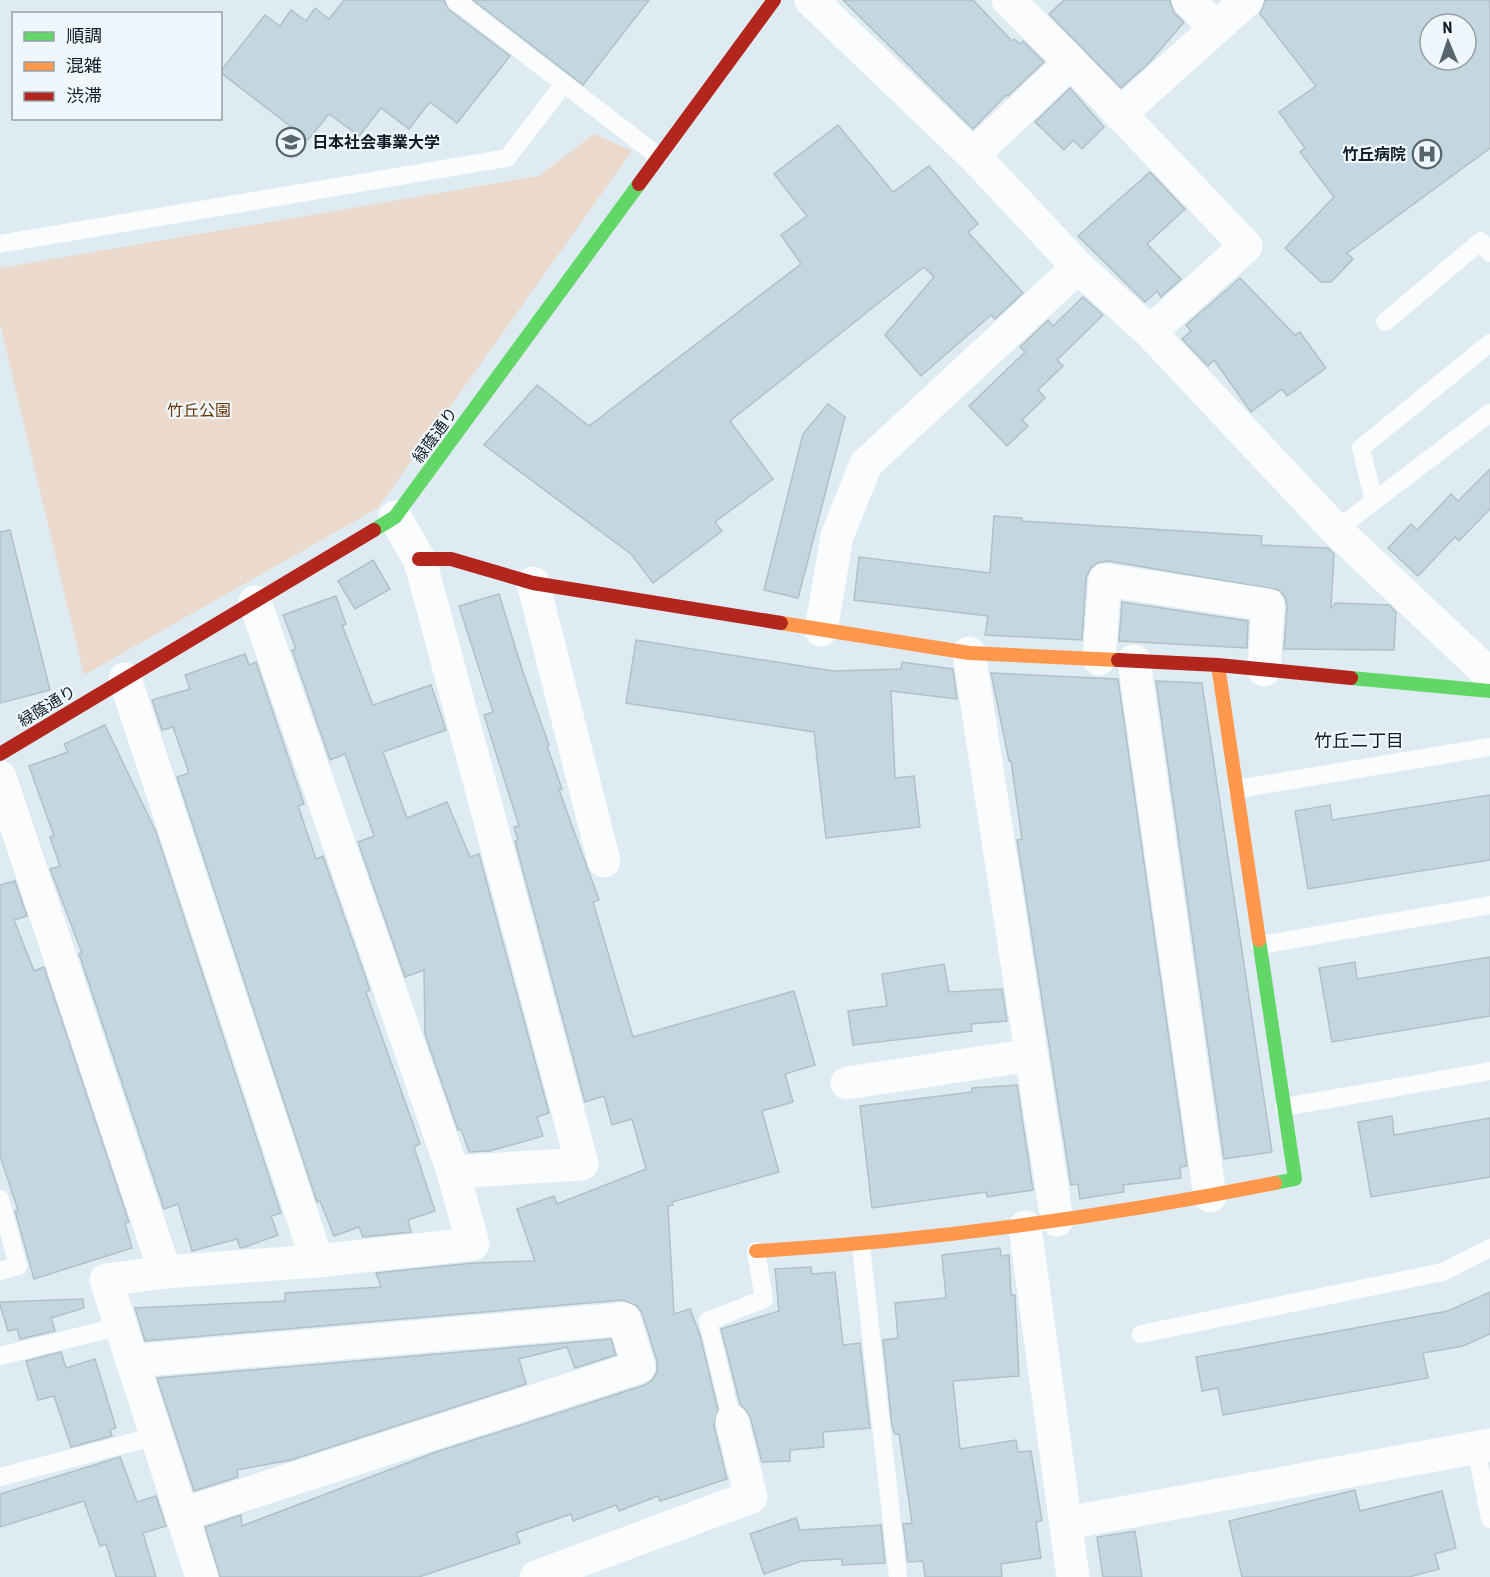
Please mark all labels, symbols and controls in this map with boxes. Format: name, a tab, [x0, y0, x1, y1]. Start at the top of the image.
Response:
legend	[12, 12, 222, 120]
north arrow	[1418, 12, 1478, 72]
text: N	[1442, 18, 1453, 37]
text: 順調	[66, 25, 102, 46]
text: 混雑	[66, 55, 102, 76]
text: 渋滞	[66, 85, 102, 106]
school or university icon: 日本社会事業大学	[275, 126, 307, 158]
place label: 日本社会事業大学	[312, 133, 440, 152]
hospital icon: 竹丘病院	[1411, 138, 1443, 170]
place label: 竹丘病院	[1342, 145, 1406, 164]
park label: 竹丘公園	[167, 401, 231, 420]
street label: 緑蔭通り	[409, 404, 461, 466]
street label: 緑蔭通り	[15, 681, 79, 731]
district label: 竹丘二丁目	[1314, 730, 1404, 751]

